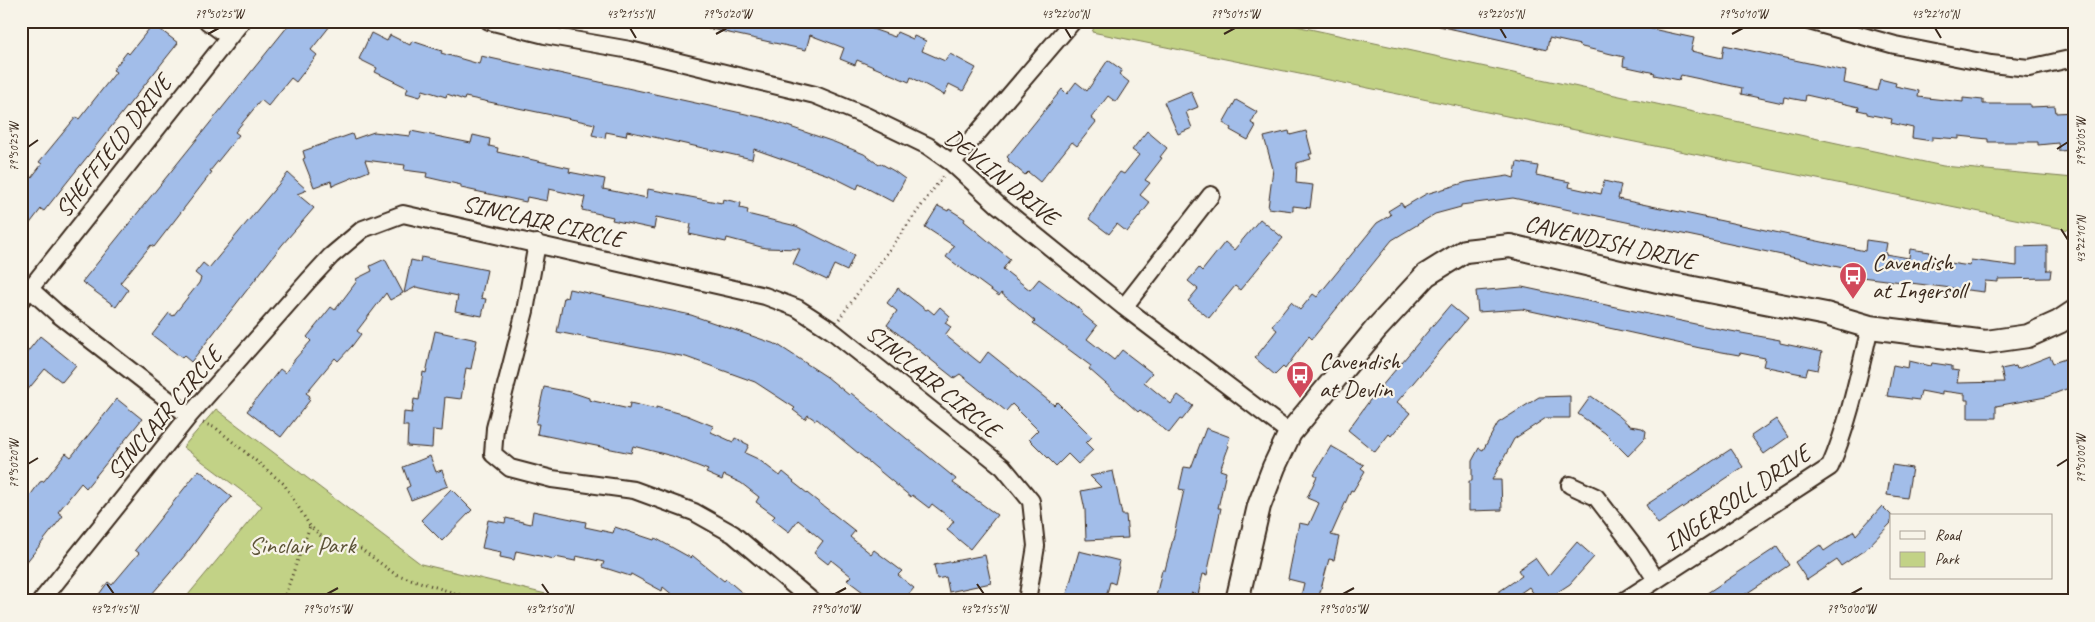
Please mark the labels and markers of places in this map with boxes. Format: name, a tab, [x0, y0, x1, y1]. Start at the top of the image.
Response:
place label: Cavendish at Ingersoll	[1872, 247, 1970, 305]
bus stop icon: Cavendish at Ingersoll	[1838, 261, 1868, 300]
place label: Cavendish at Devlin	[1319, 346, 1401, 404]
bus stop icon: Cavendish at Devlin	[1285, 360, 1315, 399]

